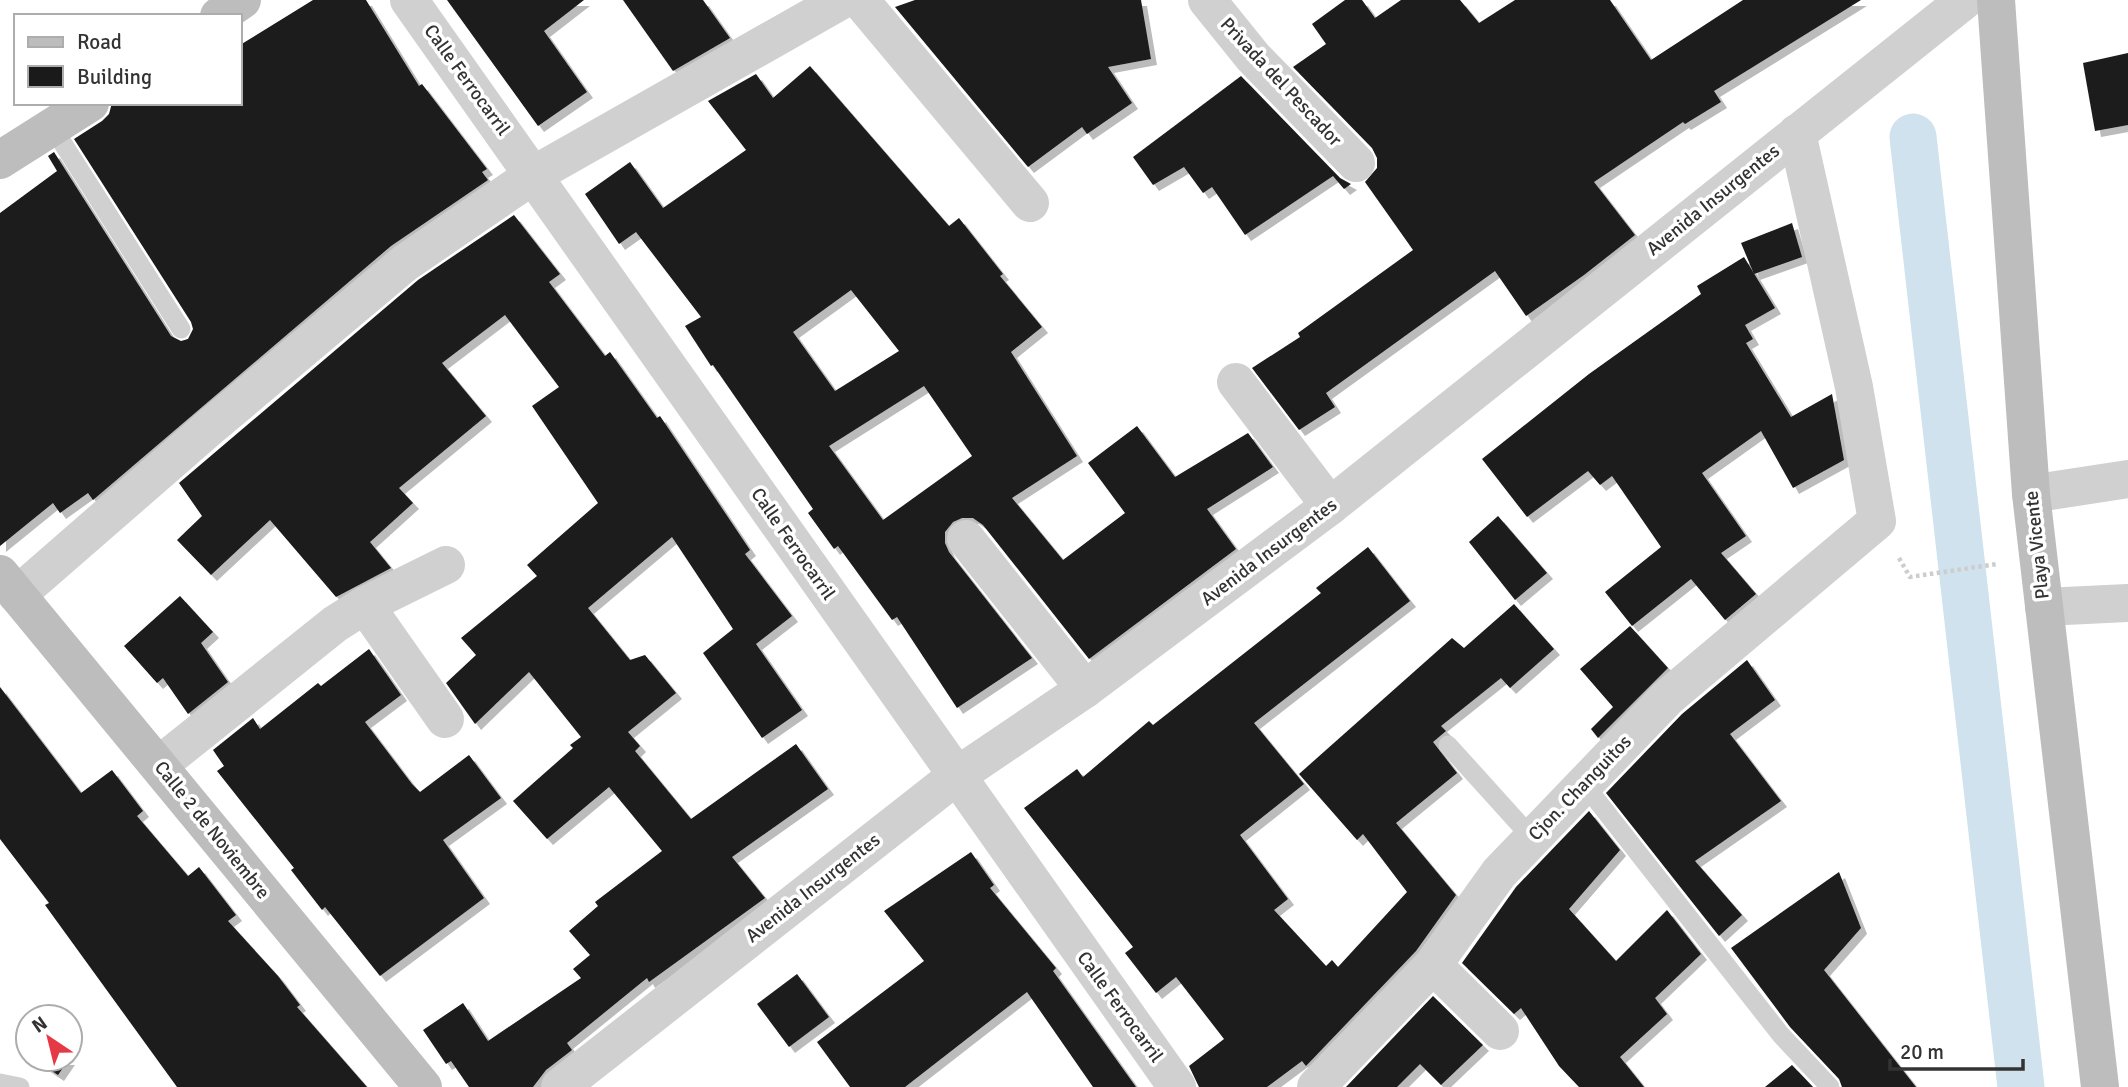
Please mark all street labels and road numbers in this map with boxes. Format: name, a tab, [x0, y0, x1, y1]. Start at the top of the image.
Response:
street label: Privada del Pescador	[1215, 12, 1347, 152]
street label: Calle Ferrocarril	[419, 20, 515, 140]
street label: Avenida Insurgentes	[1642, 139, 1784, 261]
street label: Calle Ferrocarril	[745, 483, 841, 605]
street label: Playa Vicente	[2019, 490, 2055, 600]
street label: Avenida Insurgentes	[1196, 493, 1342, 611]
street label: Cjon. Changuitos	[1523, 730, 1637, 846]
street label: Calle 2 de Noviembre	[149, 756, 275, 904]
street label: Avenida Insurgentes	[741, 828, 885, 948]
street label: Calle Ferrocarril	[1072, 947, 1168, 1067]

